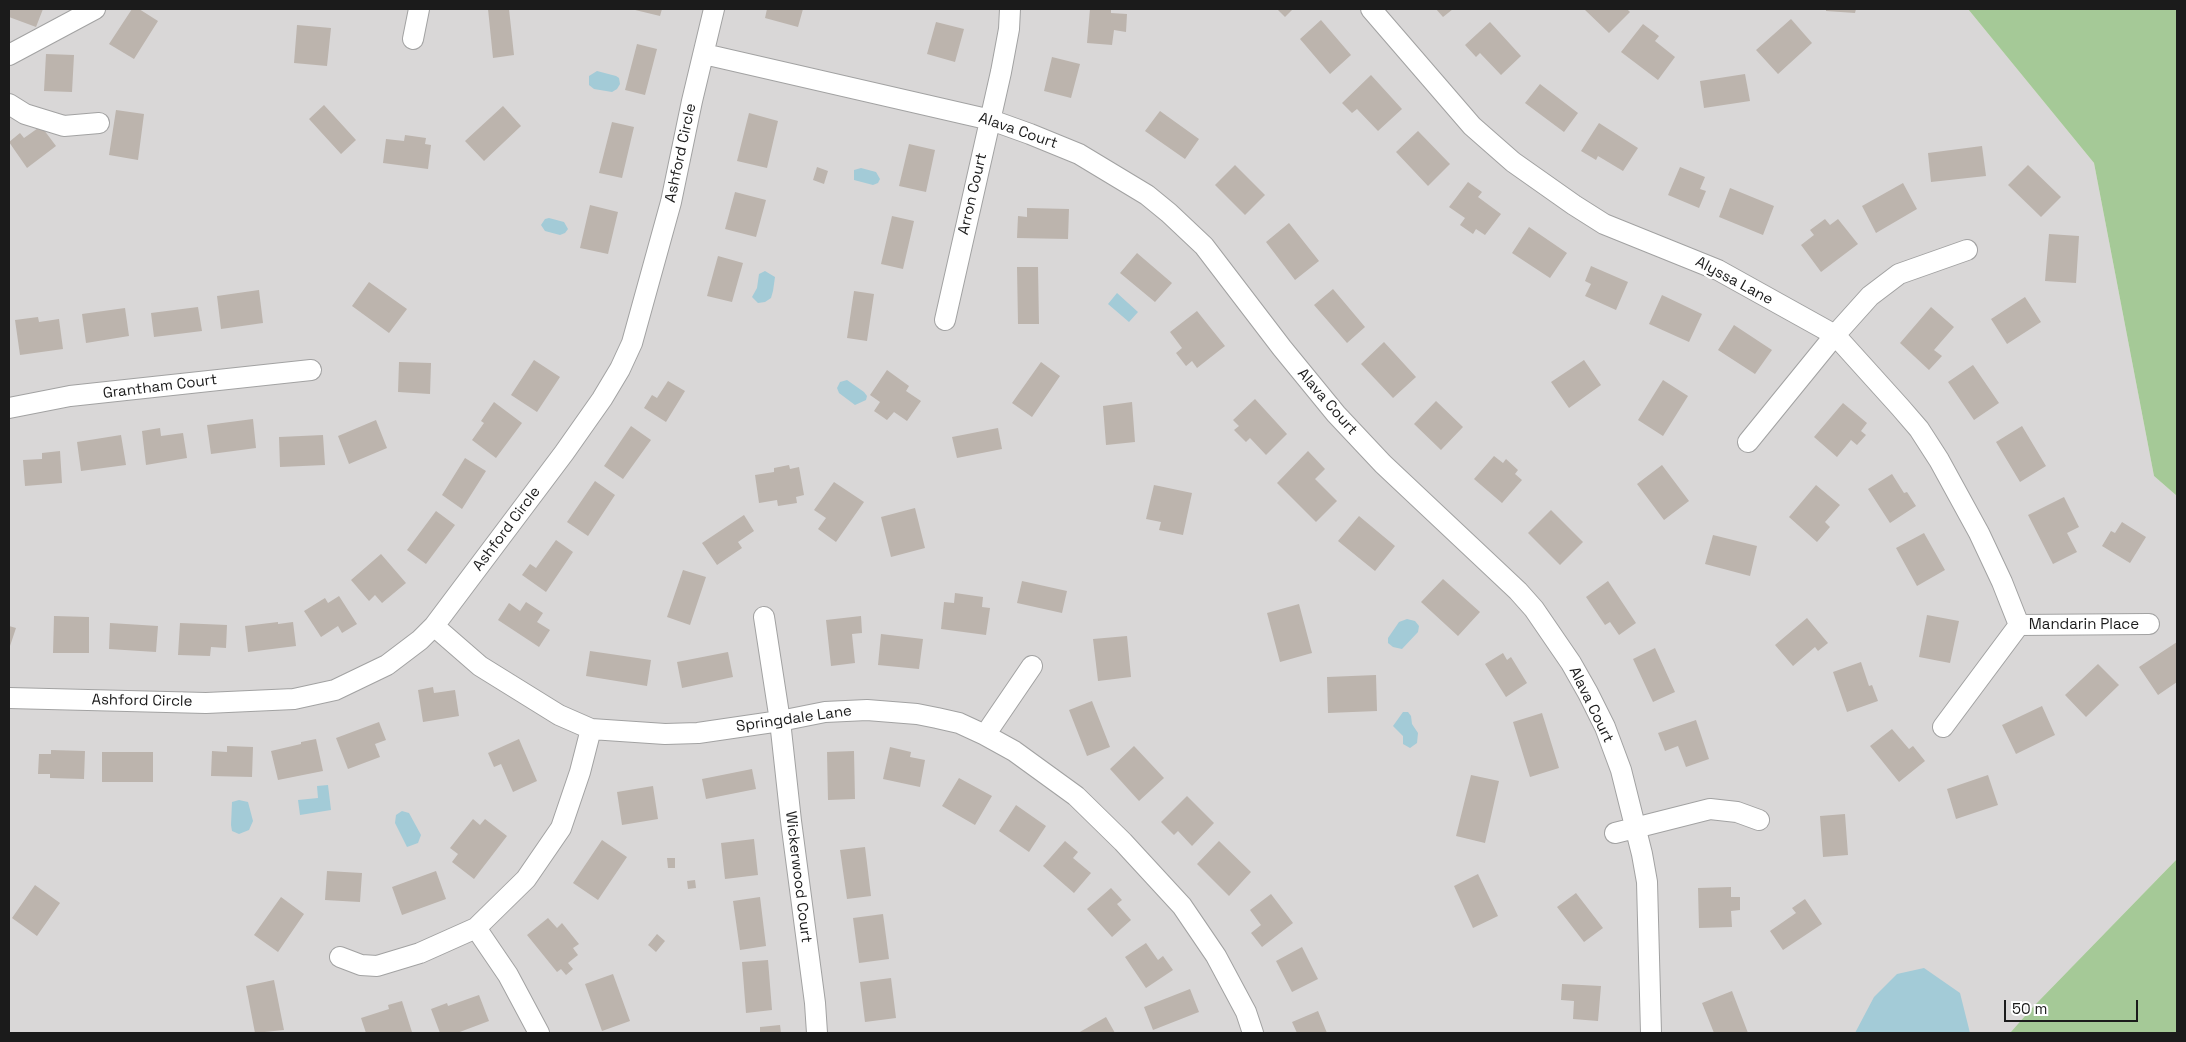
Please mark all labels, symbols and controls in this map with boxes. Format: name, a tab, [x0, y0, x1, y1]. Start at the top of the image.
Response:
street label: Ashford Circle	[662, 102, 700, 204]
street label: Alava Court	[976, 109, 1060, 153]
street label: Arron Court	[955, 151, 991, 237]
street label: Alyssa Lane	[1692, 253, 1776, 309]
street label: Alava Court	[1293, 365, 1361, 439]
street label: Grantham Court	[102, 371, 218, 403]
street label: Ashford Circle	[469, 483, 545, 575]
street label: Mandarin Place	[2029, 616, 2139, 634]
street label: Alava Court	[1565, 664, 1617, 746]
street label: Ashford Circle	[91, 691, 193, 711]
street label: Springdale Lane	[735, 702, 853, 736]
street label: Wickerwood Court	[781, 810, 815, 944]
scale bar	[2006, 990, 2140, 1022]
text: 50 m	[2012, 999, 2047, 1018]

